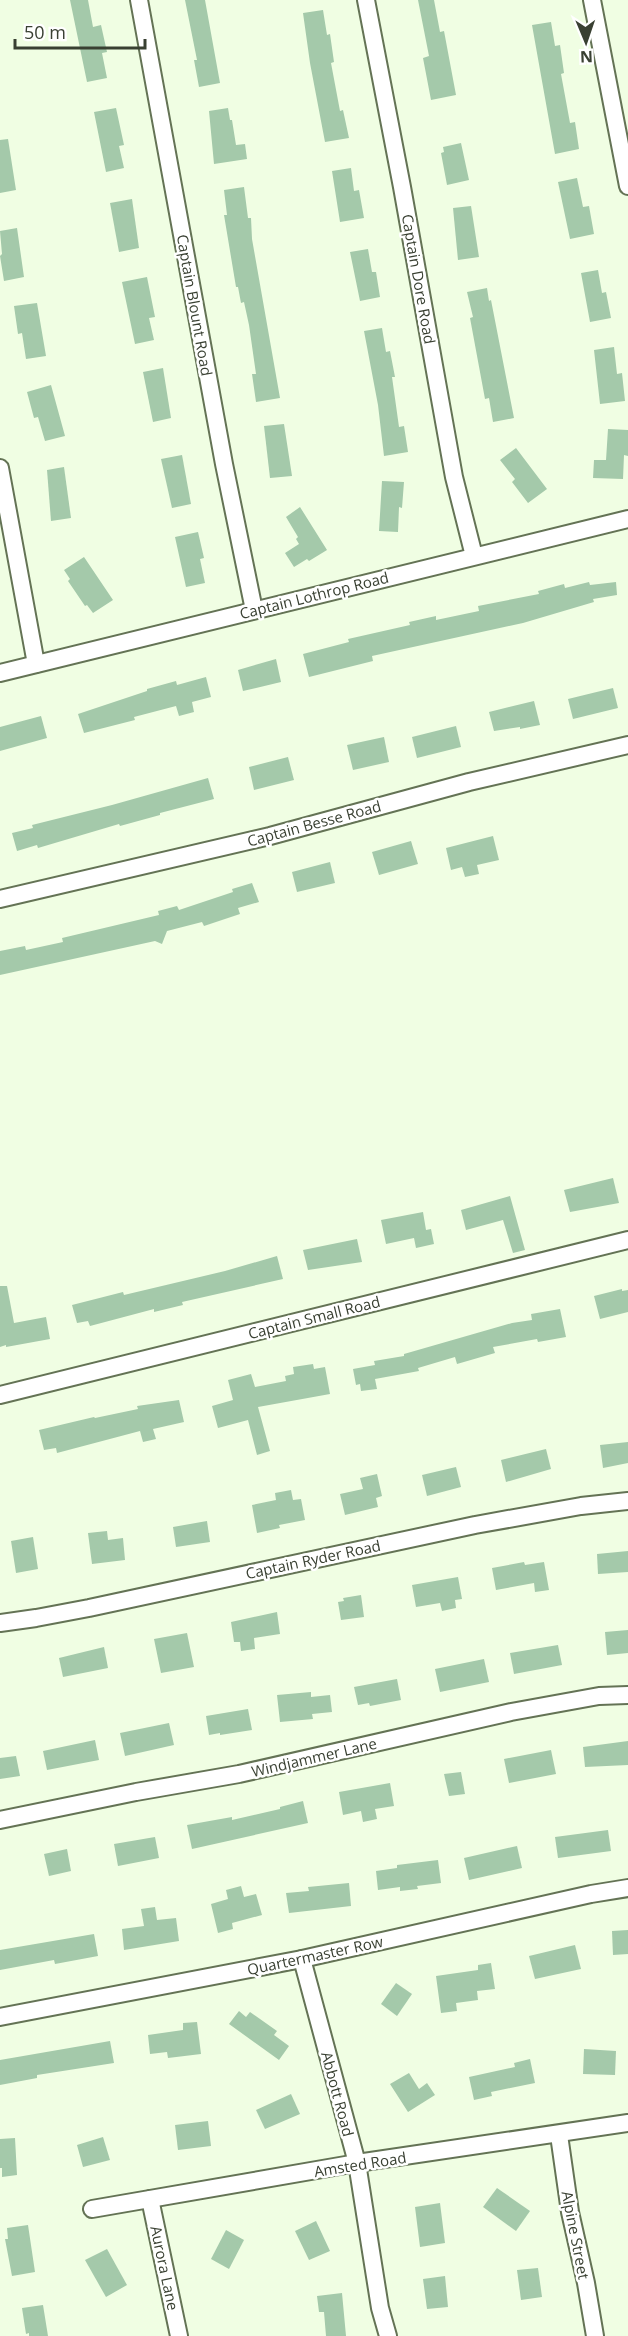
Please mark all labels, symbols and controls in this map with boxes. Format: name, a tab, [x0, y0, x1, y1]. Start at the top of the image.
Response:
scale bar	[15, 12, 146, 50]
north arrow	[556, 12, 616, 72]
text: 50 m	[24, 20, 66, 44]
text: N	[580, 46, 593, 68]
street label: Captain Dore Road	[398, 212, 440, 346]
street label: Captain Blount Road	[173, 233, 217, 377]
street label: Captain Lothrop Road	[237, 567, 391, 623]
street label: Captain Besse Road	[245, 795, 383, 851]
street label: Captain Small Road	[246, 1291, 382, 1343]
street label: Captain Ryder Road	[244, 1535, 382, 1583]
street label: Windjammer Lane	[249, 1733, 379, 1781]
street label: Quartermaster Row	[245, 1931, 385, 1979]
street label: Abbott Road	[317, 2049, 359, 2139]
street label: Amsted Road	[312, 2147, 408, 2181]
street label: Alpine Street	[558, 2189, 594, 2281]
street label: Aurora Lane	[146, 2224, 184, 2312]

